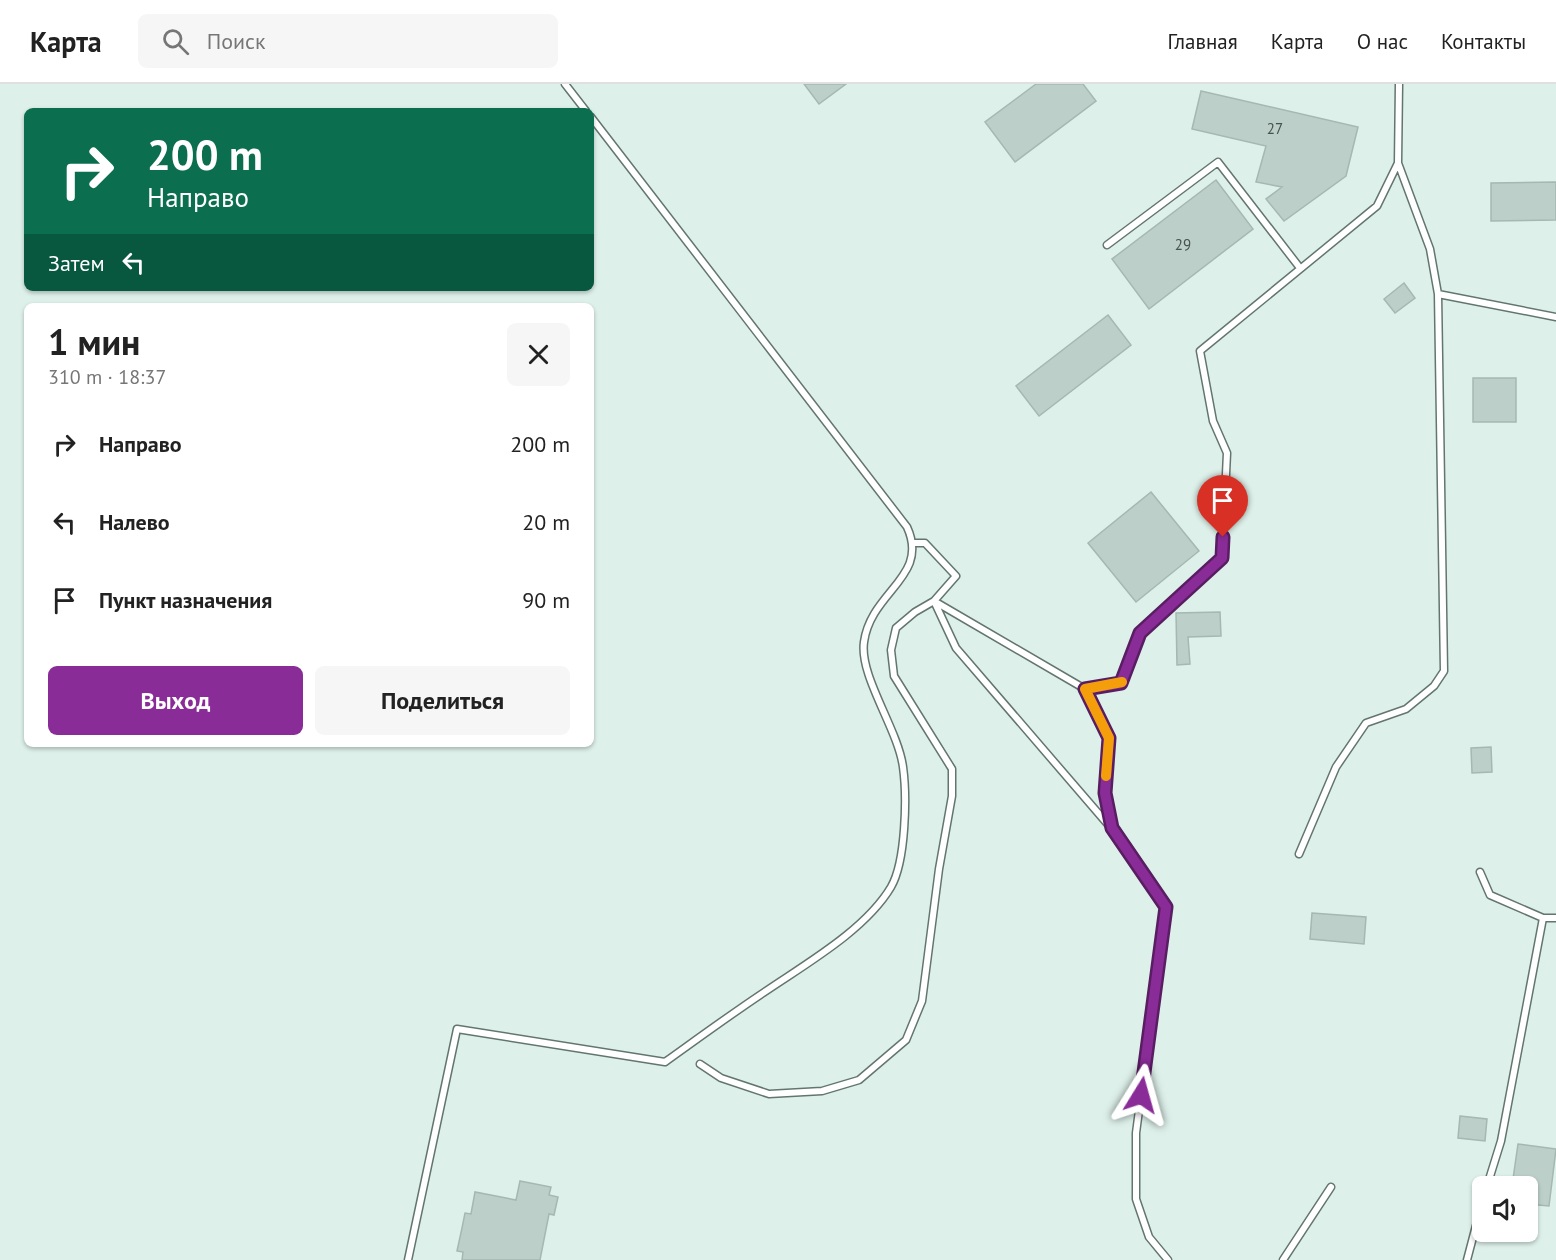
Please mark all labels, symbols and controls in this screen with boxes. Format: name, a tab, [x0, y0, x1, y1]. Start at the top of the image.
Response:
search box	[138, 14, 558, 68]
text: Карта	[30, 23, 102, 60]
icon: search	[159, 25, 192, 58]
text: Поиск	[207, 27, 266, 55]
text: Главная	[1167, 28, 1238, 55]
text: Карта	[1271, 28, 1324, 55]
text: О нас	[1357, 28, 1408, 55]
text: Контакты	[1441, 28, 1526, 55]
house number: 27	[1267, 119, 1283, 138]
text: 200 m	[147, 127, 263, 182]
icon: right	[48, 132, 126, 210]
text: Направо	[147, 180, 249, 214]
house number: 29	[1175, 235, 1191, 254]
icon: left	[117, 246, 150, 279]
text: Затем	[48, 249, 105, 277]
text: 1 мин	[48, 318, 140, 365]
button: close	[507, 323, 570, 386]
text: 310 m · 18:37	[48, 364, 166, 390]
icon: right	[48, 428, 81, 461]
text: Направо	[99, 430, 182, 458]
text: 200 m	[510, 430, 570, 458]
pin	[1197, 475, 1248, 537]
icon: arrive	[1206, 484, 1239, 517]
icon: left	[48, 506, 81, 539]
text: Налево	[99, 508, 170, 536]
text: 20 m	[522, 508, 570, 536]
icon: arrive	[48, 584, 81, 617]
text: Пункт назначения	[99, 586, 272, 614]
text: 90 m	[522, 586, 570, 614]
button: Выход	[48, 666, 303, 735]
button: Поделиться	[315, 666, 570, 735]
position arrow	[1109, 1063, 1173, 1127]
map controls	[1472, 1176, 1538, 1242]
button: sound	[1472, 1176, 1538, 1242]

